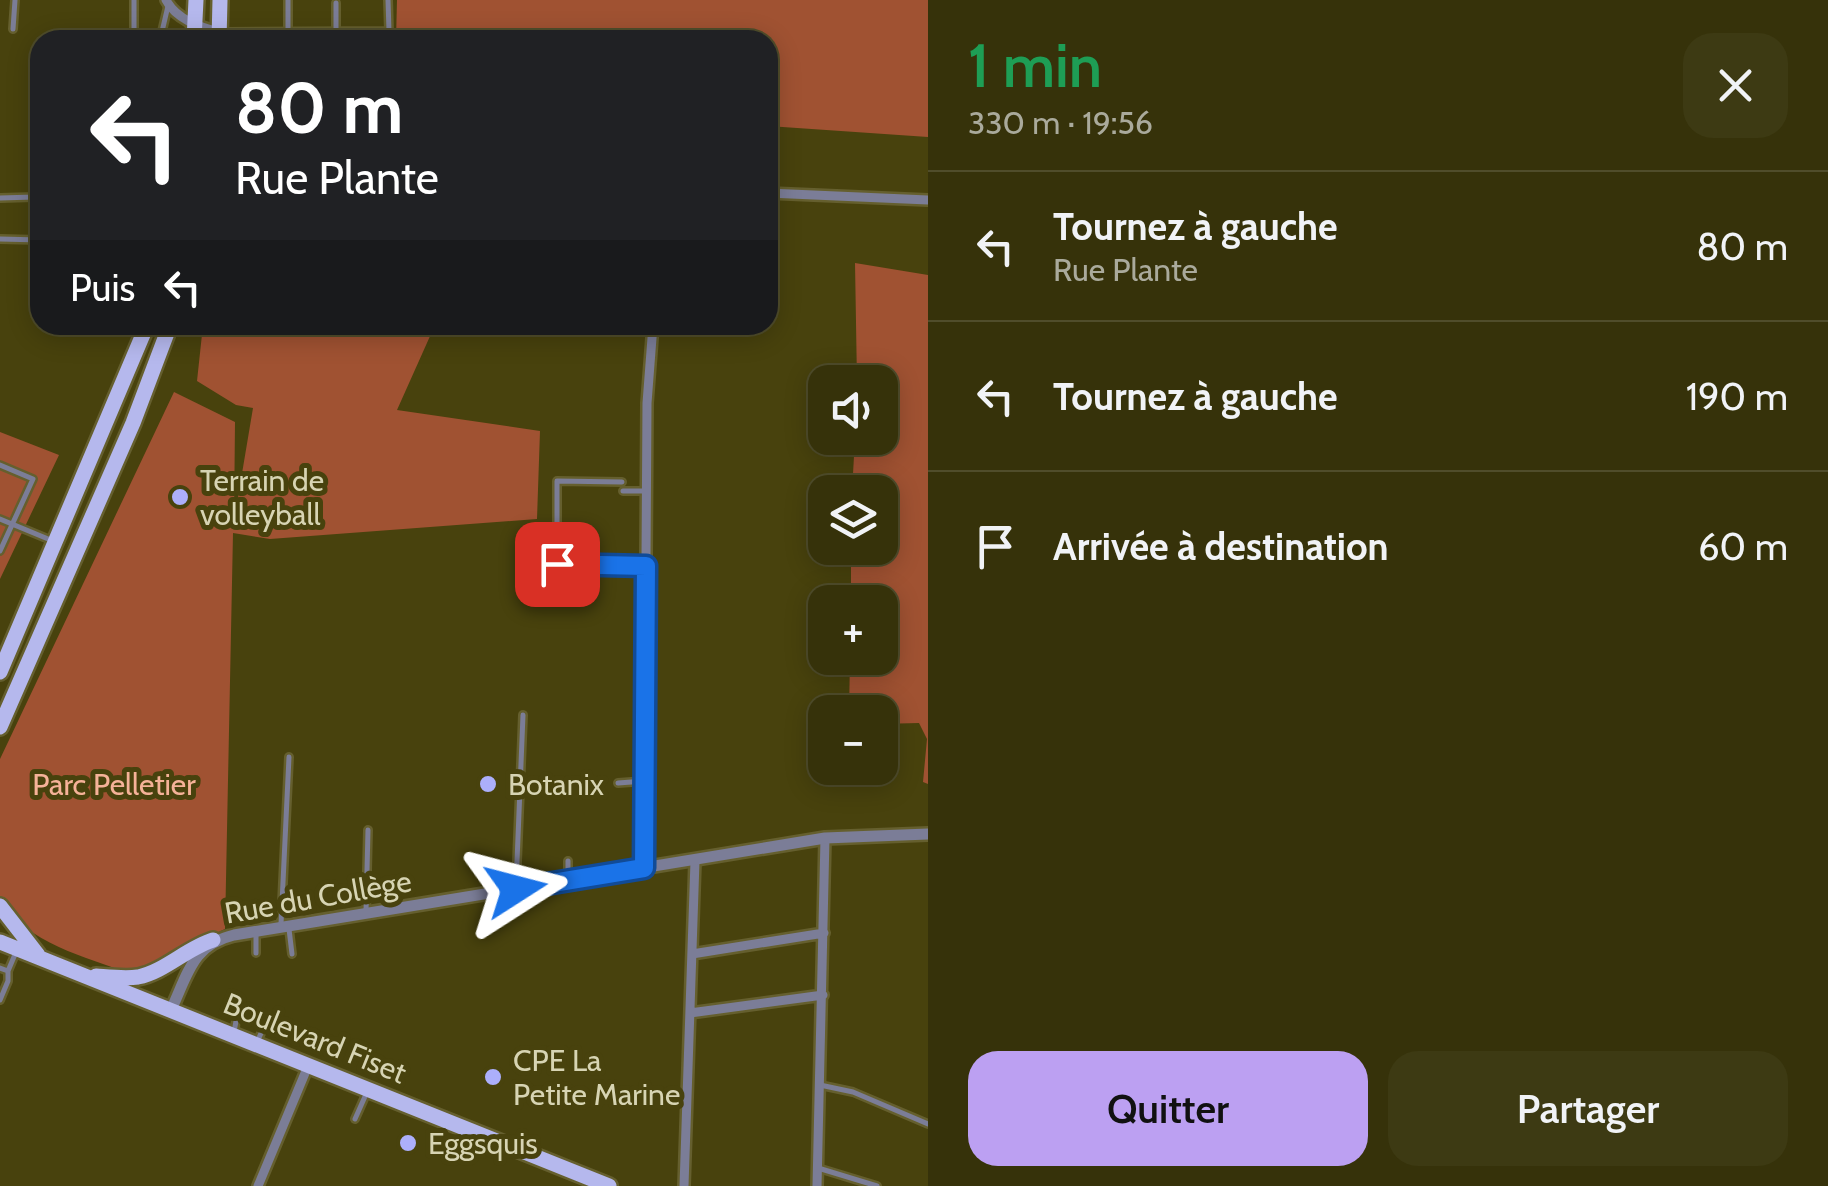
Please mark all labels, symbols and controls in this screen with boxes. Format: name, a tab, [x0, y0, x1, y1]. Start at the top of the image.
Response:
text: 1 min	[968, 29, 1102, 102]
button: close	[1683, 33, 1788, 138]
text: 80 m	[235, 65, 403, 151]
icon: left	[70, 70, 200, 200]
text: 330 m · 19:56	[968, 103, 1153, 142]
text: Rue Plante	[235, 151, 439, 205]
text: Tournez à gauche	[1053, 203, 1338, 250]
icon: left	[968, 219, 1023, 274]
text: 80 m	[1697, 223, 1788, 270]
text: Rue Plante	[1053, 250, 1198, 289]
icon: left	[155, 260, 210, 315]
text: Puis	[70, 264, 135, 311]
map controls	[808, 365, 898, 785]
button: sound	[808, 365, 898, 455]
icon: left	[968, 369, 1023, 424]
text: Tournez à gauche	[1053, 373, 1338, 420]
text: 190 m	[1686, 373, 1788, 420]
place label: Terrain de volleyball	[200, 462, 324, 533]
button: layers	[808, 475, 898, 565]
marker: Terrain de volleyball	[169, 486, 191, 508]
icon: arrive	[968, 519, 1023, 574]
pin	[515, 522, 600, 607]
text: Arrivée à destination	[1053, 523, 1389, 570]
text: 60 m	[1698, 523, 1788, 570]
icon: arrive	[530, 537, 585, 592]
button: +	[808, 585, 898, 675]
button: −	[808, 695, 898, 785]
park label: Parc Pelletier	[32, 766, 196, 803]
place label: Botanix	[508, 766, 604, 803]
marker: Botanix	[477, 773, 499, 795]
position arrow	[464, 837, 568, 941]
street label: Rue du Collège	[222, 862, 414, 932]
street label: Boulevard Fiset	[218, 985, 412, 1091]
place label: CPE La Petite Marine	[513, 1042, 680, 1113]
button: Quitter	[968, 1051, 1368, 1166]
button: Partager	[1388, 1051, 1788, 1166]
marker: CPE La Petite Marine	[482, 1066, 504, 1088]
place label: Eggsquis	[428, 1125, 538, 1162]
marker: Eggsquis	[397, 1132, 419, 1154]

